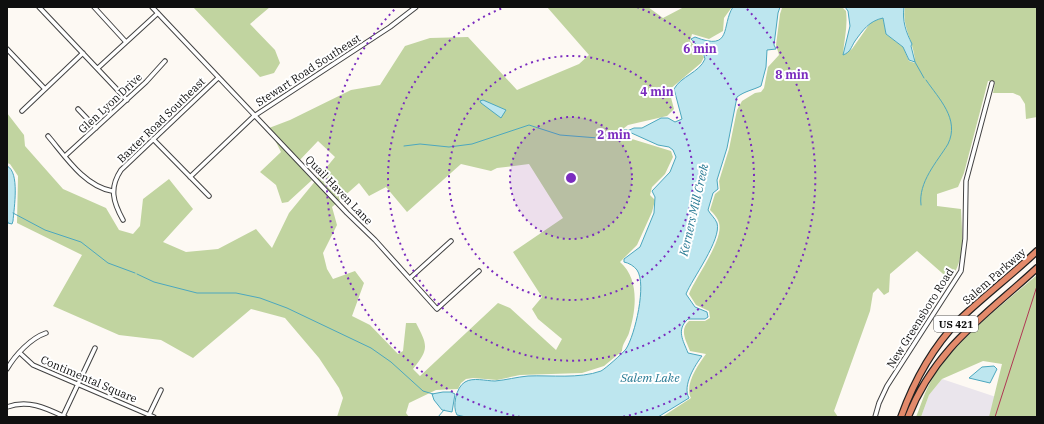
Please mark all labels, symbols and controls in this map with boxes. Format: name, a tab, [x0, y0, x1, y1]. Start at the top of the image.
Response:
street label: Stewart Road Southeast	[253, 31, 363, 109]
text: 6 min	[683, 41, 717, 56]
text: 8 min	[775, 67, 809, 82]
street label: Glen Lyon Drive	[75, 70, 145, 136]
street label: Baxter Road Southeast	[114, 74, 208, 166]
text: 4 min	[640, 84, 674, 99]
text: 2 min	[597, 127, 631, 142]
street label: Quail Haven Lane	[302, 152, 376, 228]
water label: Kerners Mill Creek	[675, 162, 712, 258]
centre of rings	[564, 171, 578, 185]
street label: Salem Parkway	[960, 245, 1028, 307]
street label: New Greensboro Road	[884, 265, 957, 371]
road number: US 421	[934, 316, 978, 332]
street label: Contimental Square	[39, 352, 139, 406]
water label: Salem Lake	[619, 370, 680, 385]

